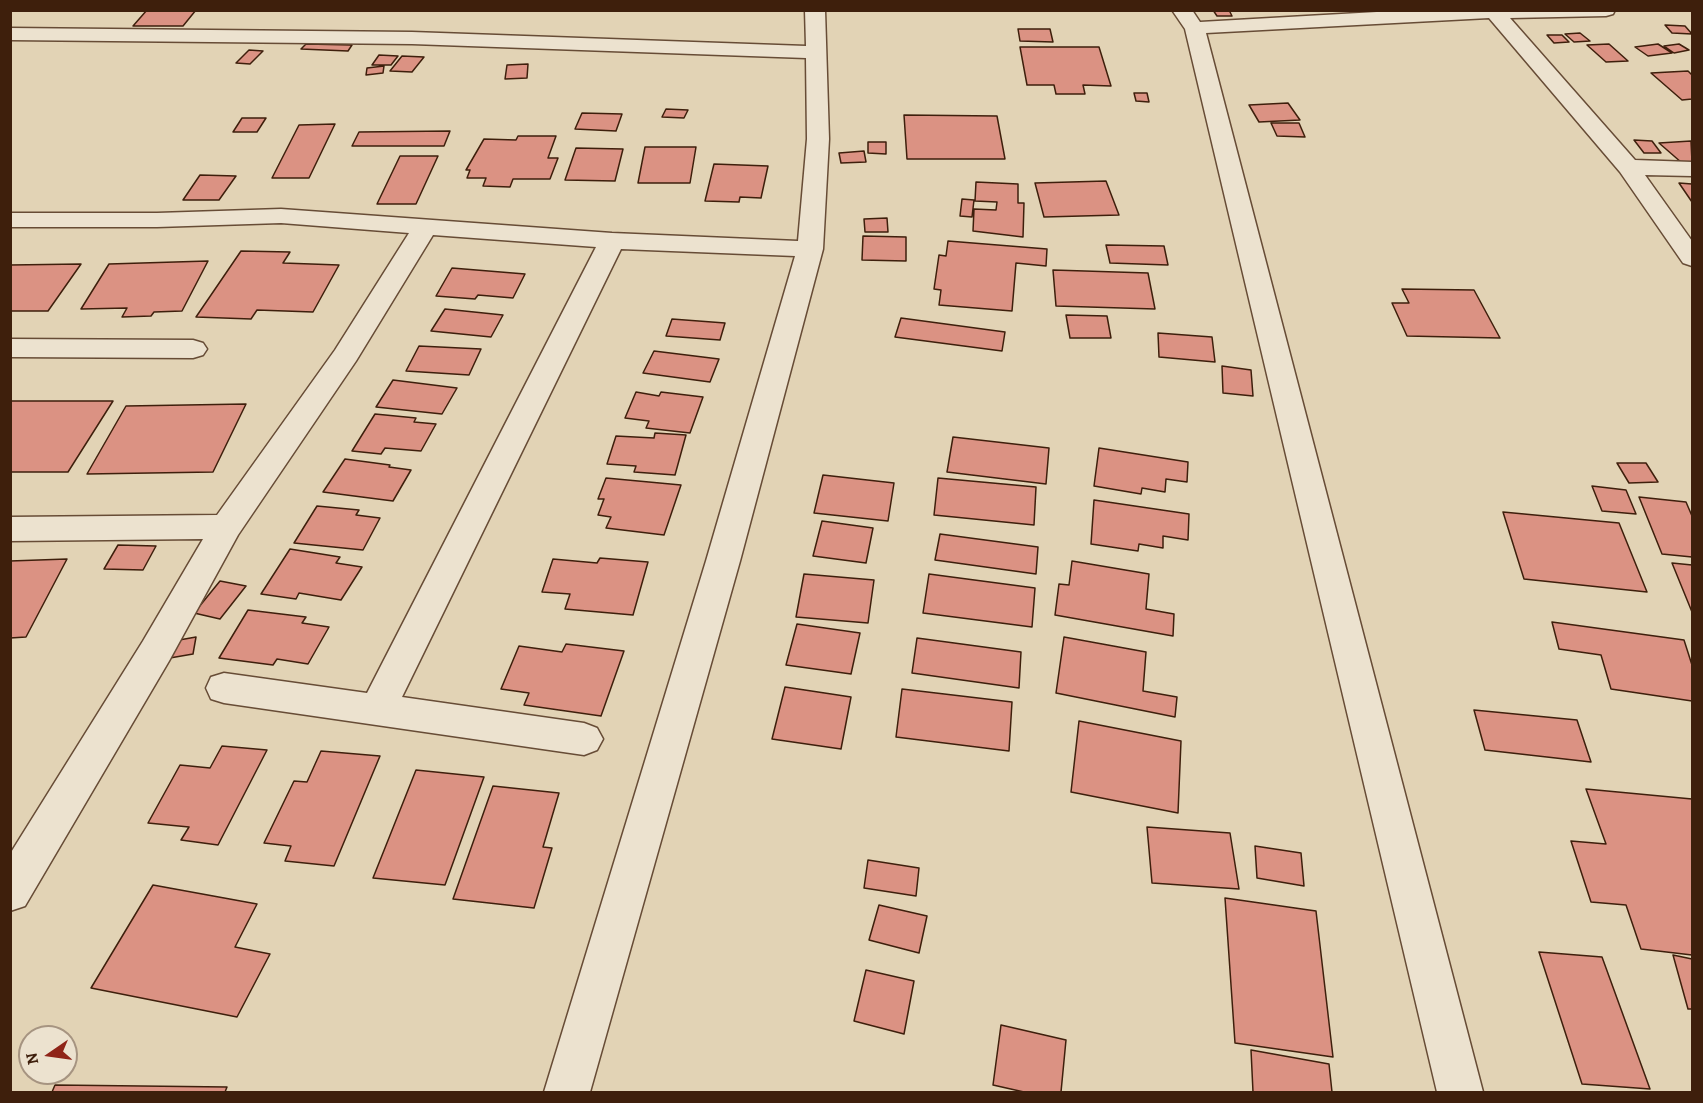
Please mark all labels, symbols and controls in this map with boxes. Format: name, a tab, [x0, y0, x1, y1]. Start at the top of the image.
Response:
north arrow	[18, 1025, 78, 1085]
text: N	[20, 1050, 44, 1067]

